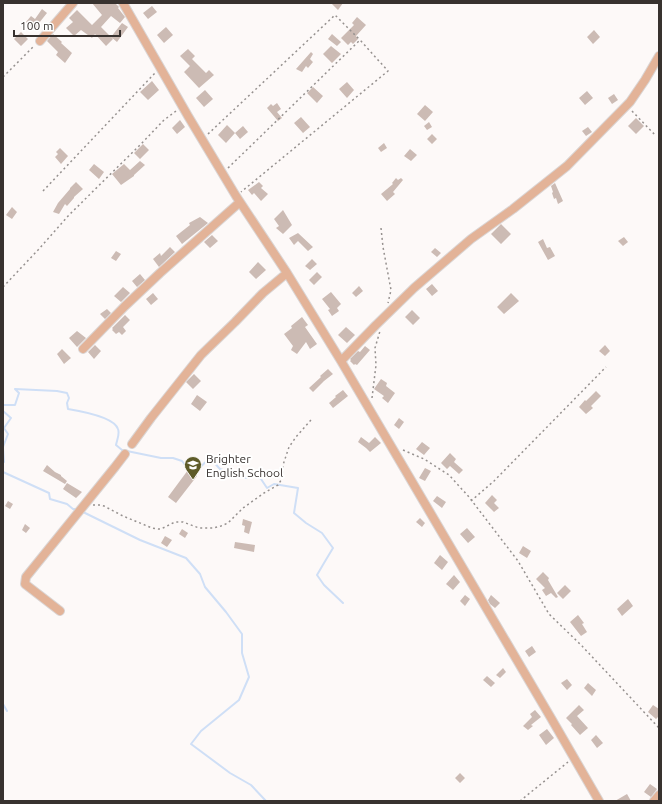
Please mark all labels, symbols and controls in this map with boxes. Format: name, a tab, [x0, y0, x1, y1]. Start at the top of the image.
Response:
scale bar	[14, 12, 120, 38]
text: 100 m	[20, 19, 53, 32]
place label: Brighter English School	[206, 452, 283, 479]
school or university icon: Brighter English School	[183, 455, 203, 480]

